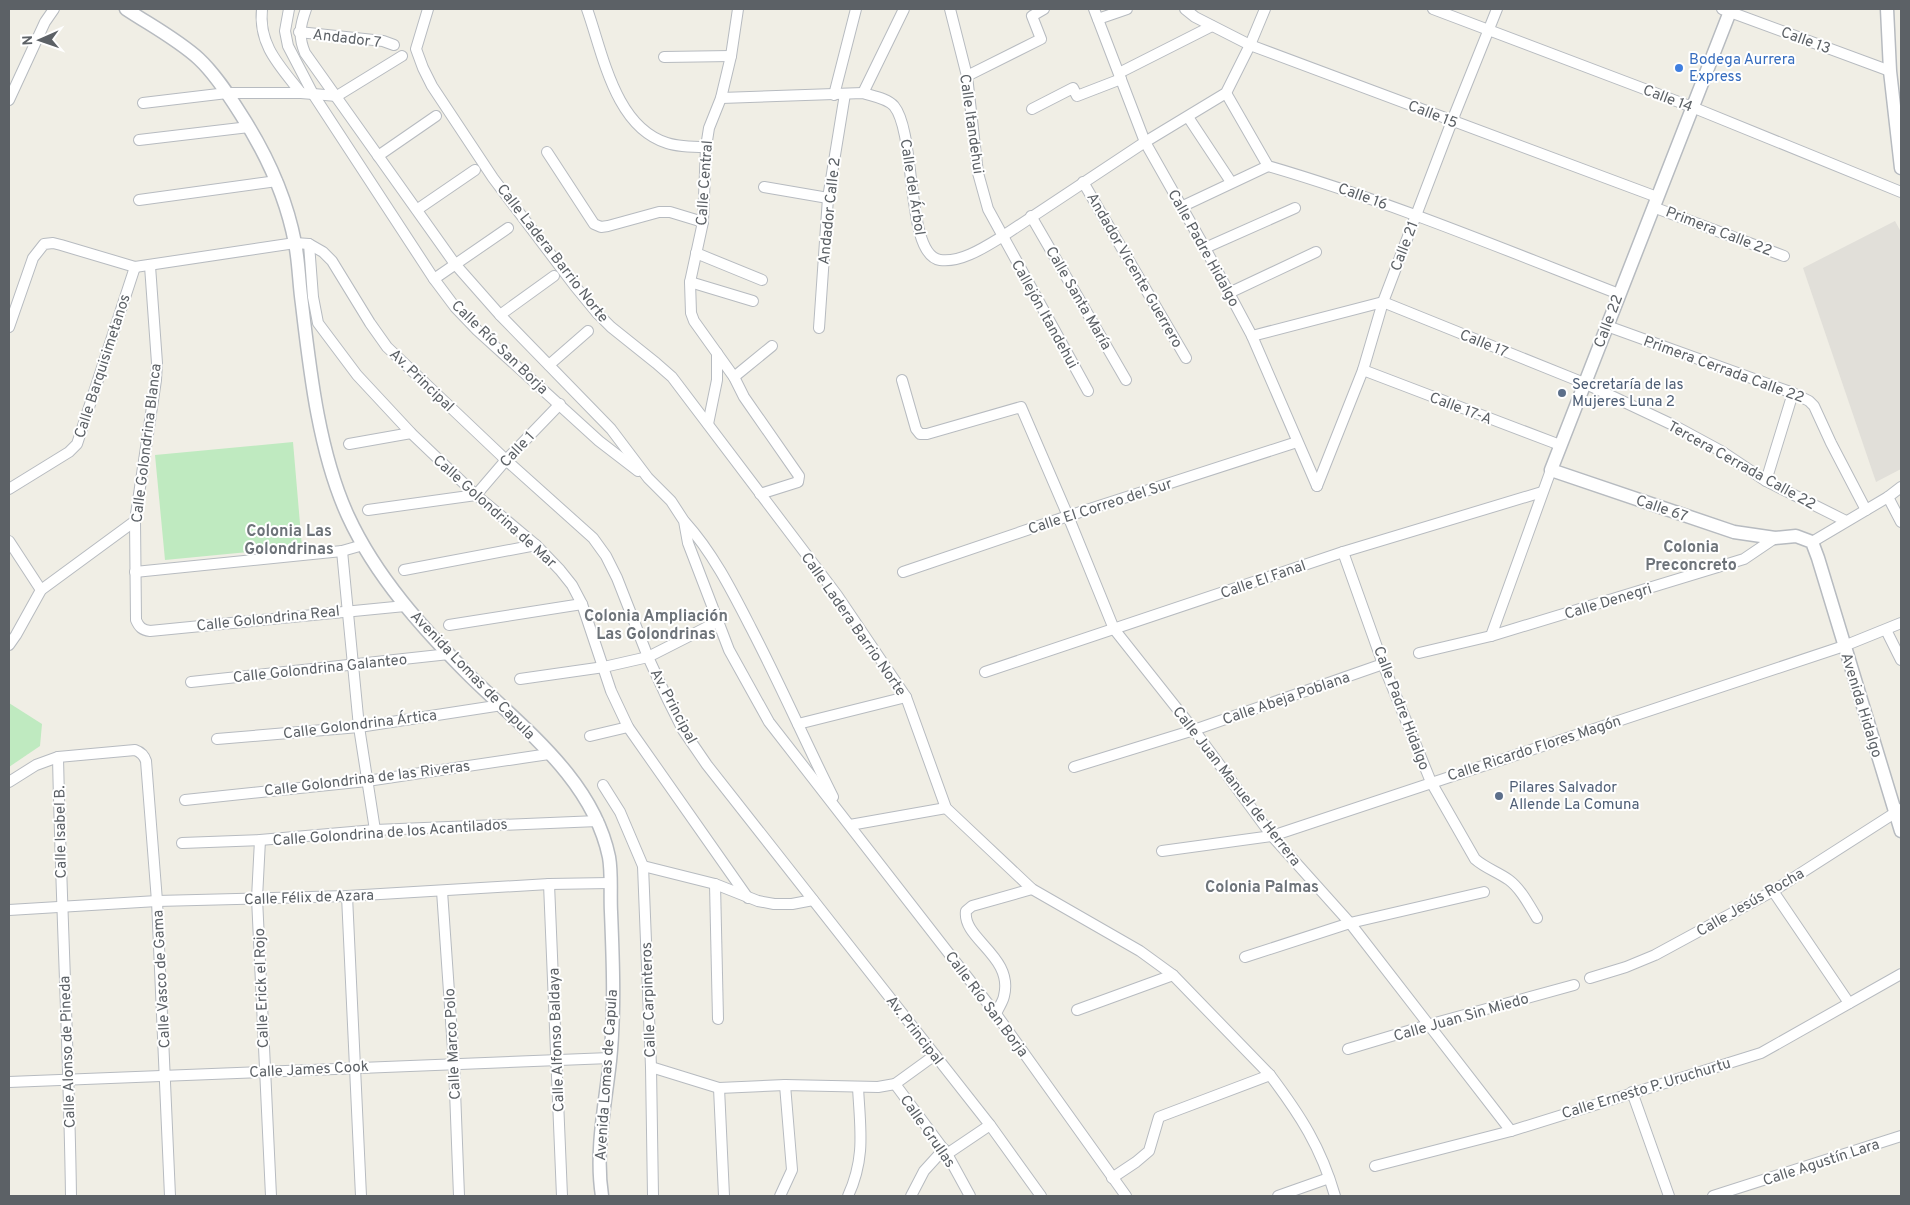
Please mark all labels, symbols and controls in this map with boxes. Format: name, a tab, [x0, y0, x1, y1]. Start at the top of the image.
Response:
north arrow	[15, 15, 65, 65]
street label: Calle 13	[1778, 24, 1833, 59]
street label: Andador 7	[312, 26, 382, 53]
text: N	[20, 35, 37, 46]
place label: Bodega Aurrera Express	[1689, 51, 1795, 87]
marker: Bodega Aurrera Express	[1673, 62, 1685, 74]
street label: Calle Itandehui	[954, 73, 987, 175]
street label: Calle 14	[1640, 81, 1695, 118]
street label: Calle 15	[1405, 97, 1460, 134]
street label: Calle del Árbol	[895, 138, 930, 237]
street label: Calle Central	[693, 140, 718, 227]
street label: Andador Calle 2	[815, 157, 846, 266]
street label: Calle 16	[1335, 180, 1390, 215]
street label: Calle Ladera Barrio Norte	[492, 181, 612, 327]
street label: Calle Padre Hidalgo	[1163, 187, 1243, 311]
street label: Andador Vicente Guerrero	[1082, 190, 1186, 352]
street label: Primera Calle 22	[1663, 203, 1774, 261]
street label: Calle 21	[1387, 219, 1424, 274]
street label: Calle Santa María	[1040, 244, 1115, 354]
street label: Callejón Itandehui	[1006, 257, 1081, 372]
street label: Calle Barquisimetanos	[71, 292, 136, 441]
street label: Calle 22	[1591, 292, 1628, 351]
street label: Calle Río San Borja	[447, 297, 551, 399]
street label: Calle 17	[1457, 326, 1511, 363]
street label: Primera Cerrada Calle 22	[1640, 332, 1807, 408]
street label: Av. Principal	[385, 346, 457, 417]
street label: Calle Golondrina Blanca	[128, 362, 167, 524]
place label: Secretaría de las Mujeres Luna 2	[1572, 376, 1684, 412]
marker: Secretaría de las Mujeres Luna 2	[1556, 387, 1568, 399]
street label: Calle 17-A	[1426, 389, 1494, 430]
street label: Tercera Cerrada Calle 22	[1664, 418, 1819, 515]
street label: Calle 1	[497, 428, 540, 472]
street label: Calle Golondrina de Mar	[428, 451, 560, 573]
street label: Calle El Correo del Sur	[1026, 475, 1175, 540]
street label: Calle 67	[1633, 492, 1690, 527]
district label: Colonia Las Golondrinas	[244, 522, 334, 560]
district label: Colonia Preconcreto	[1645, 538, 1737, 576]
street label: Calle Ladera Barrio Norte	[796, 549, 910, 700]
street label: Calle El Fanal	[1218, 557, 1309, 604]
street label: Calle Denegri	[1562, 580, 1654, 625]
street label: Calle Golondrina Real	[196, 603, 341, 636]
district label: Colonia Ampliación Las Golondrinas	[584, 607, 728, 645]
street label: Avenida Lomas de Capula	[405, 608, 538, 744]
street label: Calle Padre Hidalgo	[1368, 644, 1433, 773]
street label: Calle Golondrina Galanteo	[232, 651, 408, 688]
street label: Avenida Hidalgo	[1836, 651, 1886, 760]
street label: Av. Principal	[645, 666, 700, 748]
street label: Calle Abeja Poblana	[1220, 669, 1353, 730]
street label: Calle Juan Manuel de Herrera	[1168, 703, 1304, 871]
street label: Calle Golondrina Ártica	[282, 706, 438, 744]
street label: Calle Ricardo Flores Magón	[1445, 712, 1624, 787]
street label: Calle Golondrina de las Riveras	[263, 757, 471, 802]
place label: Pilares Salvador Allende La Comuna	[1509, 779, 1640, 815]
street label: Calle Isabel B.	[51, 785, 72, 879]
marker: Pilares Salvador Allende La Comuna	[1493, 790, 1505, 802]
street label: Calle Golondrina de los Acantilados	[272, 816, 508, 851]
street label: Calle Jesús Rocha	[1694, 865, 1808, 942]
district label: Colonia Palmas	[1205, 878, 1319, 898]
street label: Calle Félix de Azara	[244, 887, 374, 910]
street label: Calle Vasco de Gama	[149, 909, 176, 1049]
street label: Calle Erick el Rojo	[251, 928, 274, 1048]
street label: Calle Carpinteros	[638, 942, 661, 1058]
street label: Calle Río San Borja	[940, 948, 1032, 1062]
street label: Calle Alfonso Baldaya	[545, 967, 570, 1112]
street label: Calle Alonso de Pineda	[56, 975, 81, 1129]
street label: Calle Marco Polo	[441, 988, 466, 1100]
street label: Avenida Lomas de Capula	[592, 989, 623, 1161]
street label: Calle Juan Sin Miedo	[1392, 990, 1531, 1047]
street label: Av. Principal	[881, 993, 947, 1069]
street label: Calle Ernesto P. Uruchurtu	[1560, 1055, 1733, 1124]
street label: Calle James Cook	[249, 1058, 369, 1083]
street label: Calle Grullas	[895, 1092, 959, 1172]
street label: Calle Agustín Lara	[1761, 1136, 1882, 1191]

